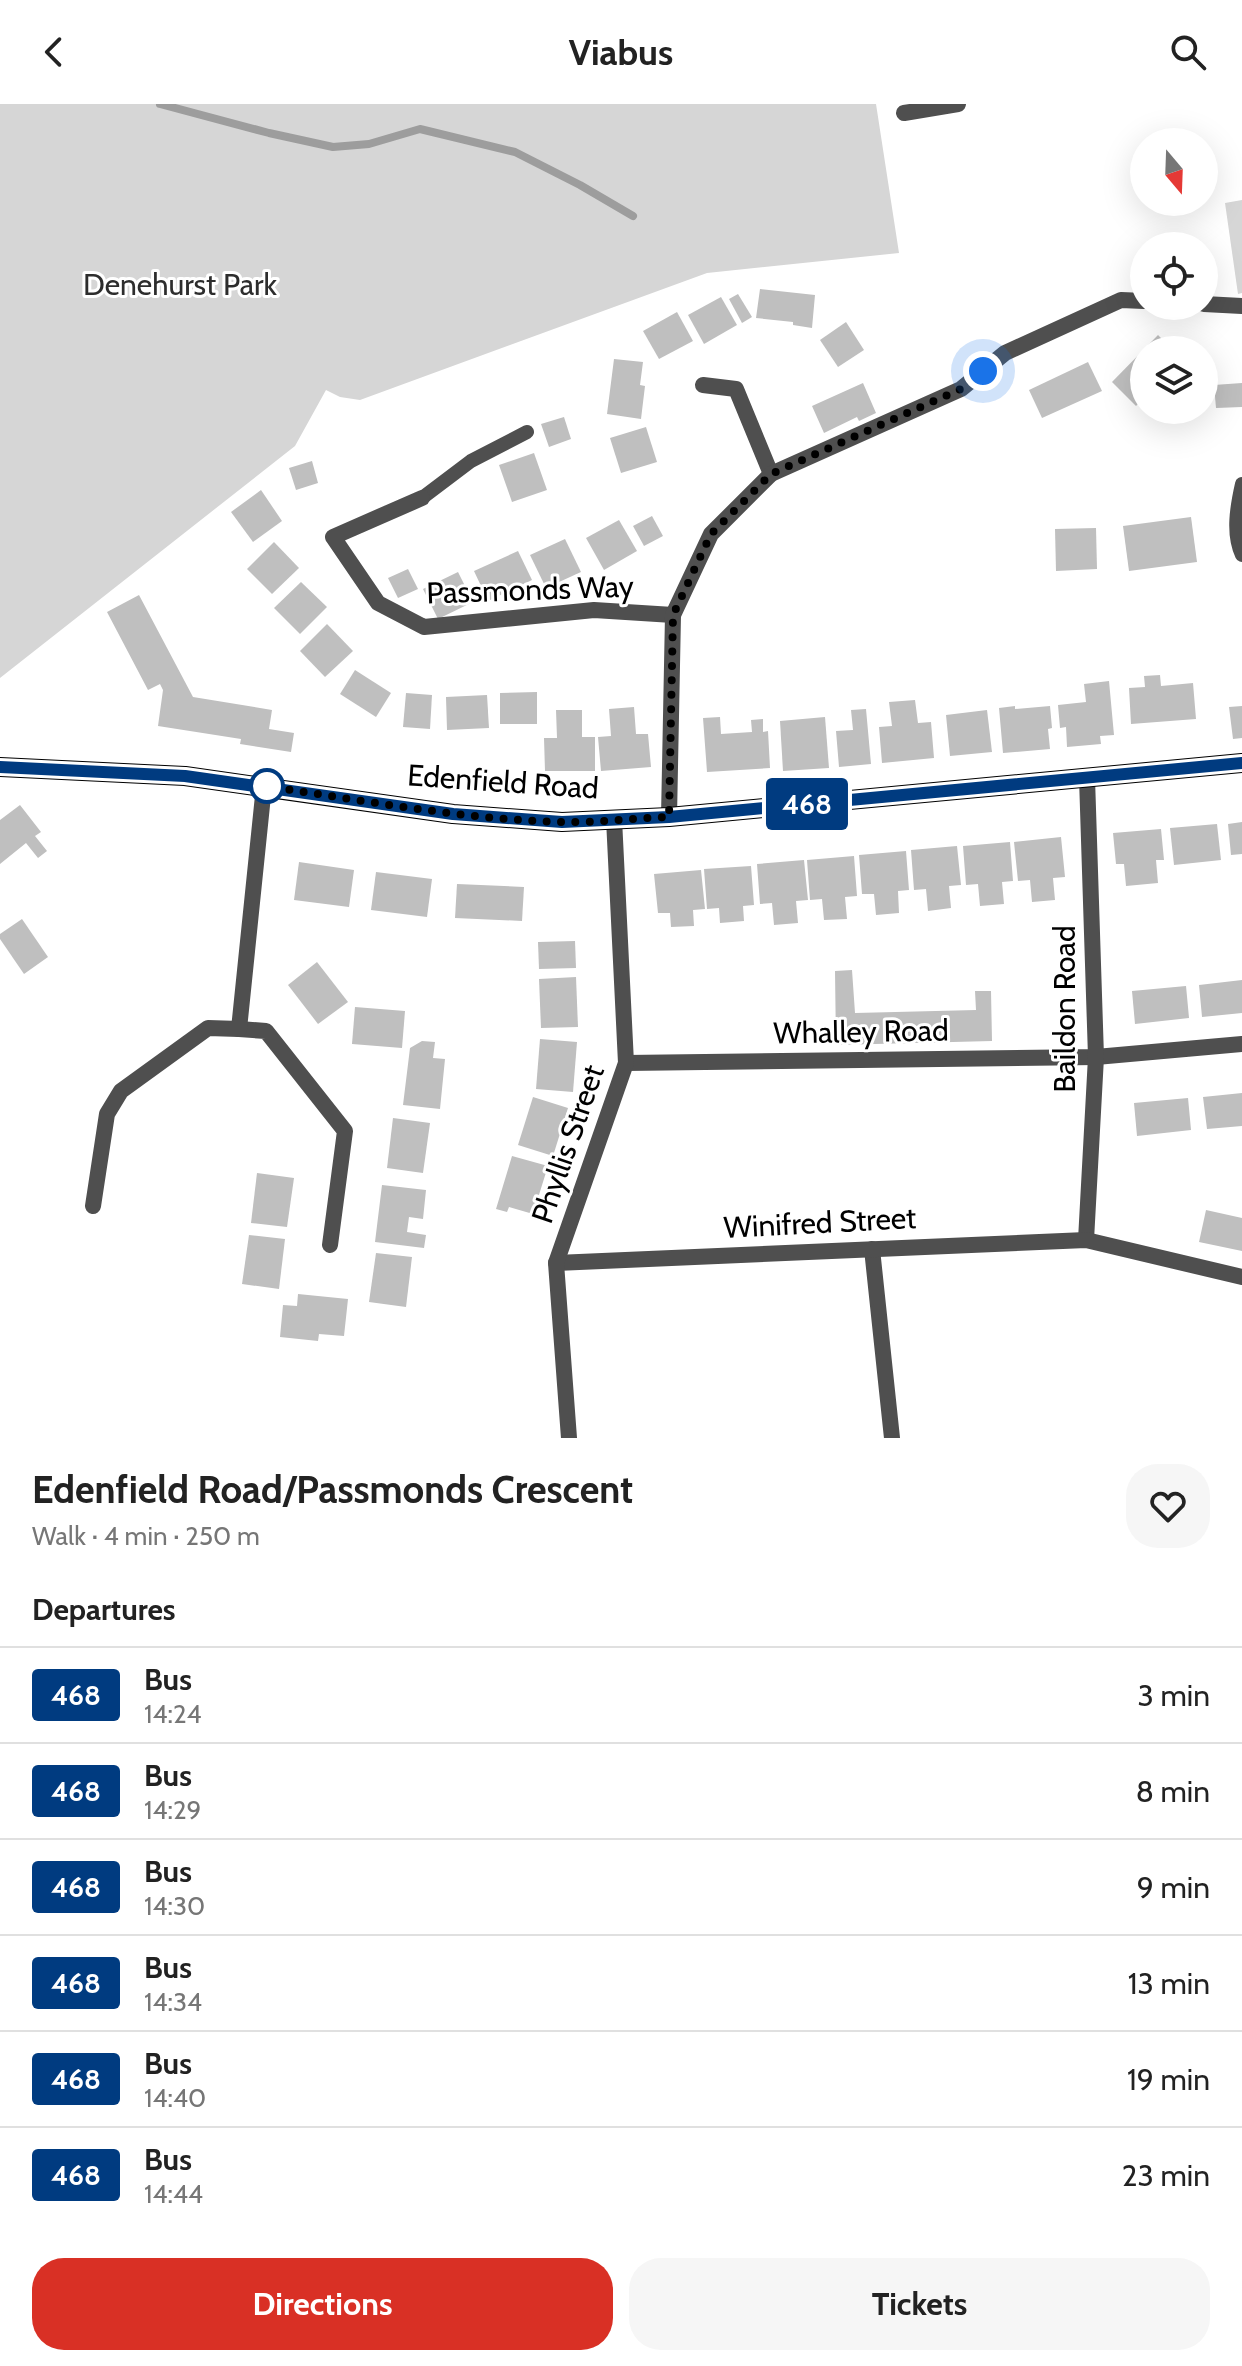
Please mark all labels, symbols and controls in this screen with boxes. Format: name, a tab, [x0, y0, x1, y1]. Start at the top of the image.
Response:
icon: back	[32, 30, 76, 74]
text: Viabus	[569, 30, 673, 74]
icon: search	[1166, 30, 1210, 74]
north arrow	[1130, 128, 1218, 216]
map controls	[1130, 128, 1218, 424]
button: locate	[1130, 232, 1218, 320]
park label: Denehurst Park	[83, 266, 278, 303]
button: layers	[1130, 336, 1218, 424]
your location	[963, 351, 1003, 391]
street label: Passmonds Way	[426, 567, 634, 612]
street label: Edenfield Road	[406, 756, 600, 807]
unlabelled marker	[250, 769, 284, 803]
line badge: 468	[761, 778, 853, 830]
text: 468	[782, 787, 832, 821]
street label: Baildon Road	[1046, 925, 1083, 1093]
street label: Whalley Road	[773, 1011, 949, 1052]
street label: Phyllis Street	[523, 1060, 612, 1228]
street label: Winifred Street	[723, 1199, 917, 1246]
button: heart	[1126, 1464, 1210, 1548]
text: Edenfield Road/Passmonds Crescent	[32, 1466, 633, 1513]
text: Walk · 4 min · 250 m	[32, 1520, 260, 1552]
text: Departures	[32, 1591, 176, 1628]
text: Bus	[144, 1661, 192, 1698]
text: 3 min	[1138, 1677, 1210, 1714]
text: 468	[51, 1678, 101, 1712]
text: 14:24	[144, 1698, 202, 1730]
text: Bus	[144, 1757, 192, 1794]
text: 8 min	[1136, 1773, 1210, 1810]
text: 468	[51, 1774, 101, 1808]
text: 14:29	[144, 1794, 201, 1826]
text: Bus	[144, 1853, 192, 1890]
text: 9 min	[1137, 1869, 1210, 1906]
text: 468	[51, 1870, 101, 1904]
text: 14:30	[144, 1890, 205, 1922]
text: Bus	[144, 1949, 192, 1986]
text: 13 min	[1128, 1965, 1210, 2002]
text: 468	[51, 1966, 101, 2000]
text: 14:34	[144, 1986, 202, 2018]
text: Bus	[144, 2045, 192, 2082]
text: 19 min	[1127, 2061, 1210, 2098]
text: 468	[51, 2062, 101, 2096]
text: 14:40	[144, 2082, 206, 2114]
text: Bus	[144, 2141, 192, 2178]
text: 23 min	[1122, 2157, 1210, 2194]
text: 468	[51, 2158, 101, 2192]
text: 14:44	[144, 2178, 203, 2210]
button: Directions	[32, 2258, 613, 2350]
button: Tickets	[629, 2258, 1210, 2350]

